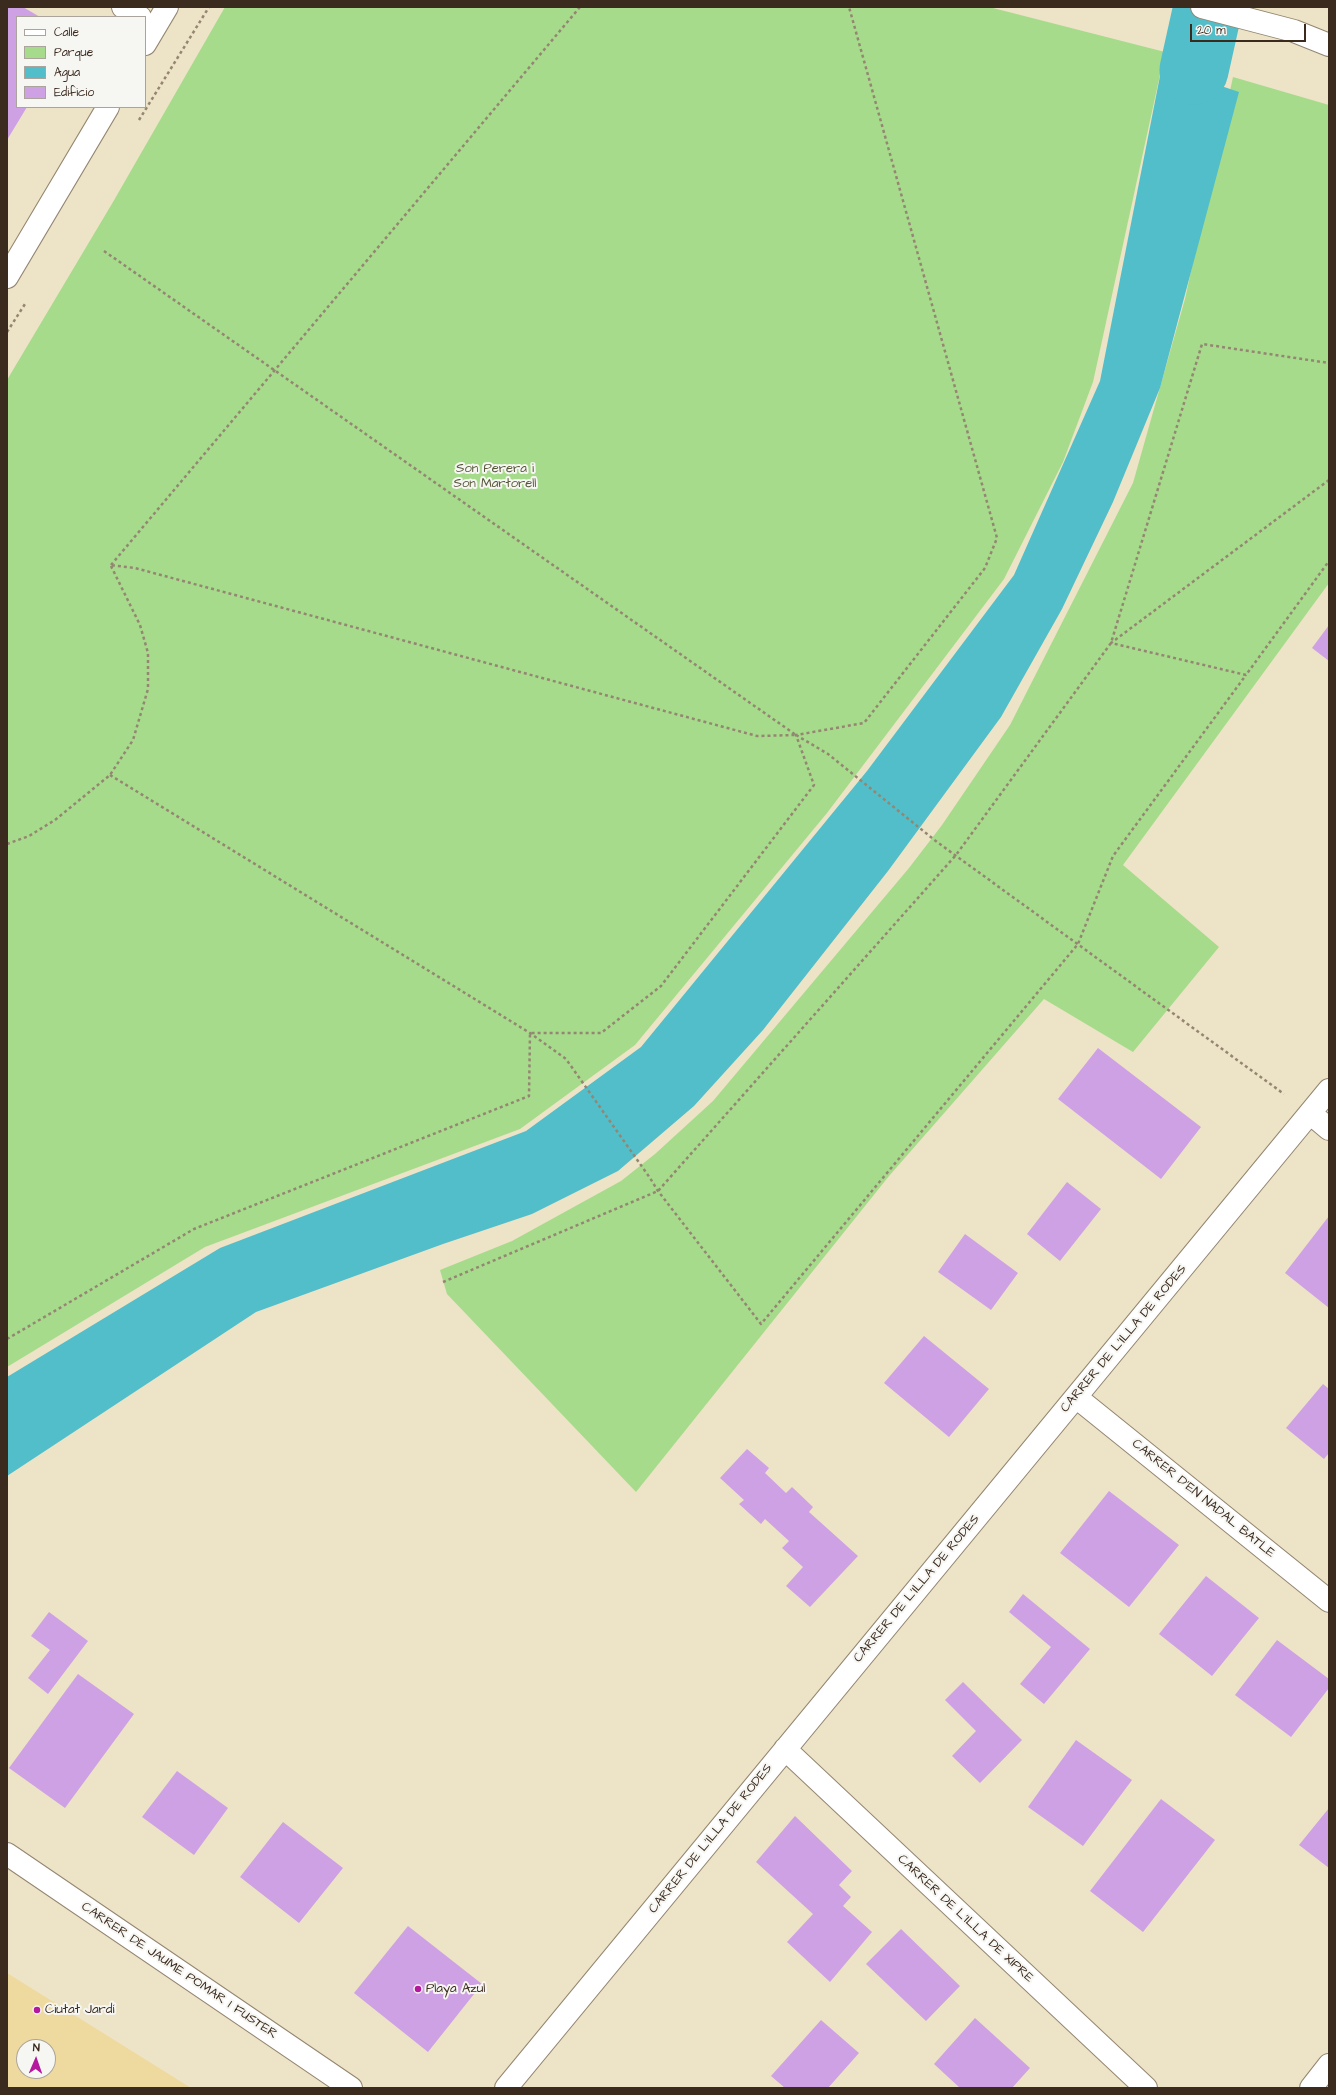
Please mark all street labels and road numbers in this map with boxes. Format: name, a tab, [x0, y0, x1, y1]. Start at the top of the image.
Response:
street label: CARRER DE L'ILLA DE RODES	[1058, 1262, 1190, 1416]
street label: CARRER D'EN NADAL BATLE	[1128, 1436, 1278, 1562]
street label: CARRER DE L'ILLA DE RODES	[851, 1512, 983, 1666]
street label: CARRER DE L'ILLA DE RODES	[646, 1761, 776, 1917]
street label: CARRER DE L'ILLA DE XIPRE	[894, 1852, 1036, 1986]
street label: CARRER DE JAUME POMAR I FUSTER	[78, 1899, 280, 2043]

